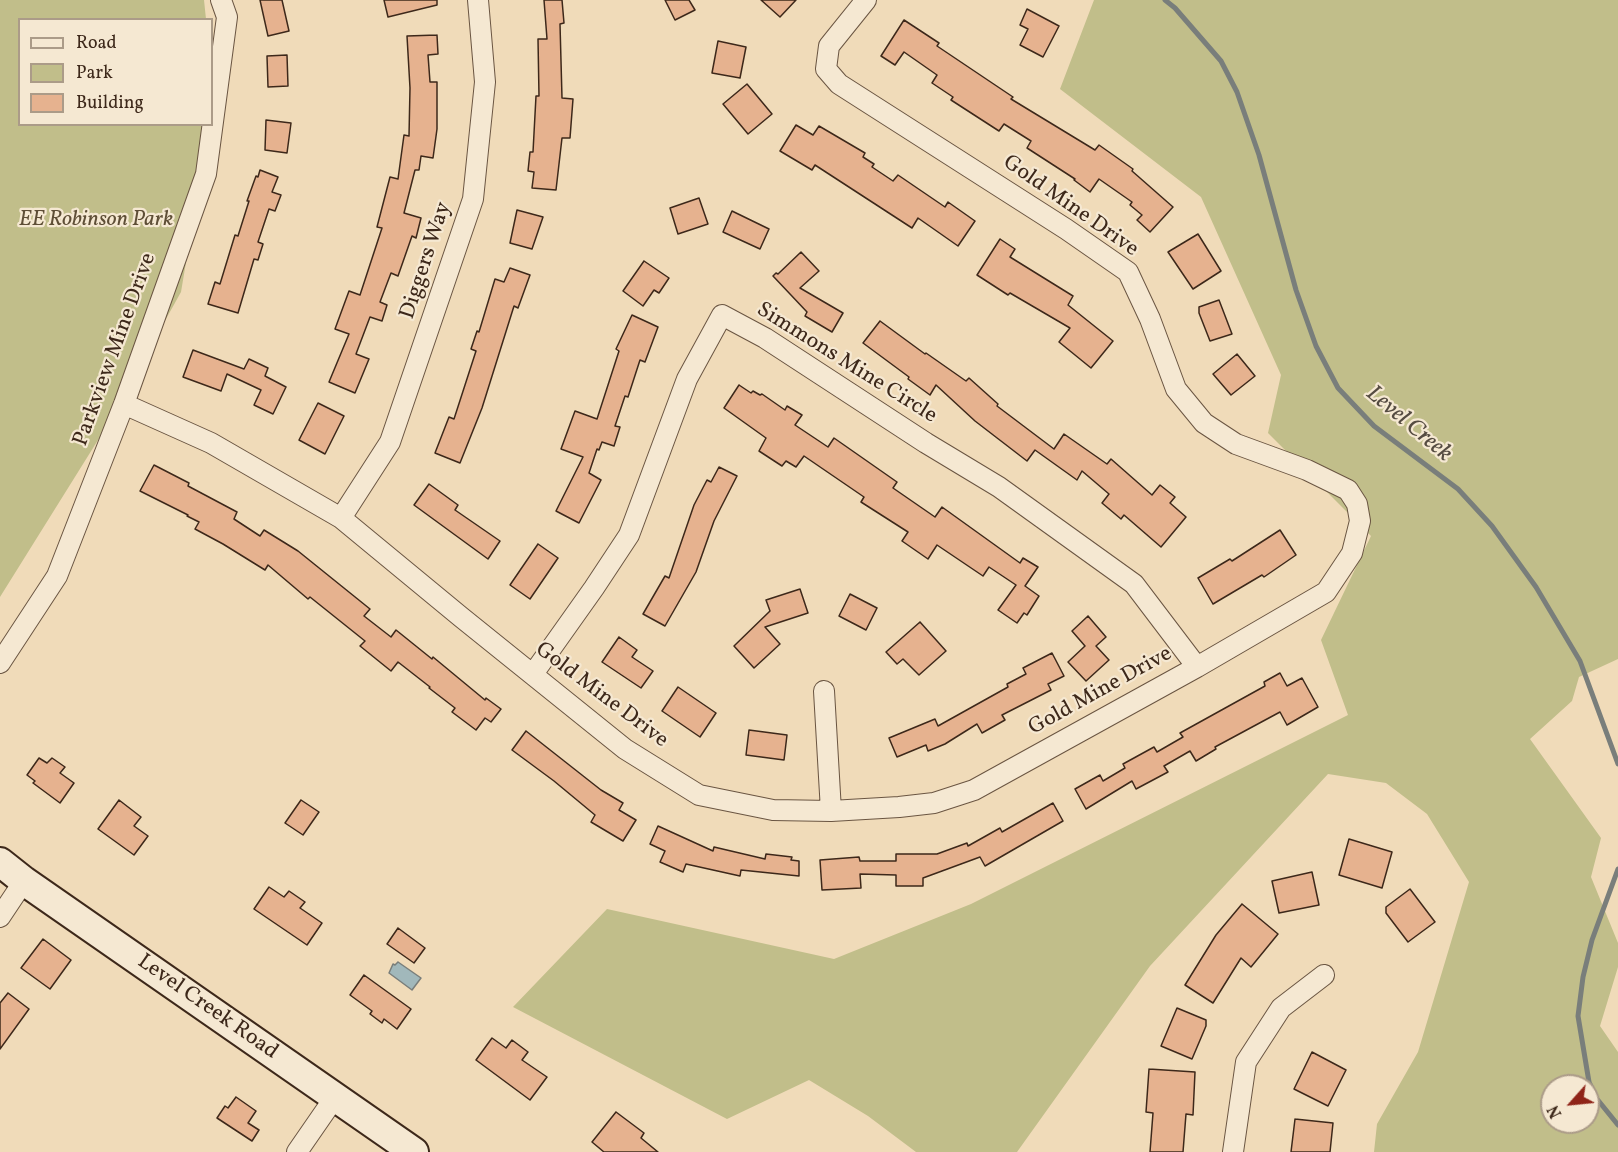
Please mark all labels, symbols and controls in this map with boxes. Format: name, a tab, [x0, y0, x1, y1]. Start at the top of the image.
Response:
legend	[18, 18, 213, 126]
text: Road	[76, 31, 117, 56]
text: Park	[76, 61, 113, 86]
text: Building	[76, 91, 144, 116]
street label: Gold Mine Drive	[997, 150, 1143, 264]
street label: Diggers Way	[396, 199, 458, 323]
park label: EE Robinson Park	[19, 208, 173, 234]
street label: Parkview Mine Drive	[69, 250, 163, 450]
street label: Simmons Mine Circle	[751, 298, 941, 430]
water label: Level Creek	[1359, 381, 1457, 469]
street label: Gold Mine Drive	[529, 637, 673, 755]
street label: Gold Mine Drive	[1025, 642, 1177, 742]
street label: Level Creek Road	[132, 950, 282, 1066]
north arrow	[1540, 1074, 1600, 1134]
text: N	[1543, 1101, 1568, 1121]

